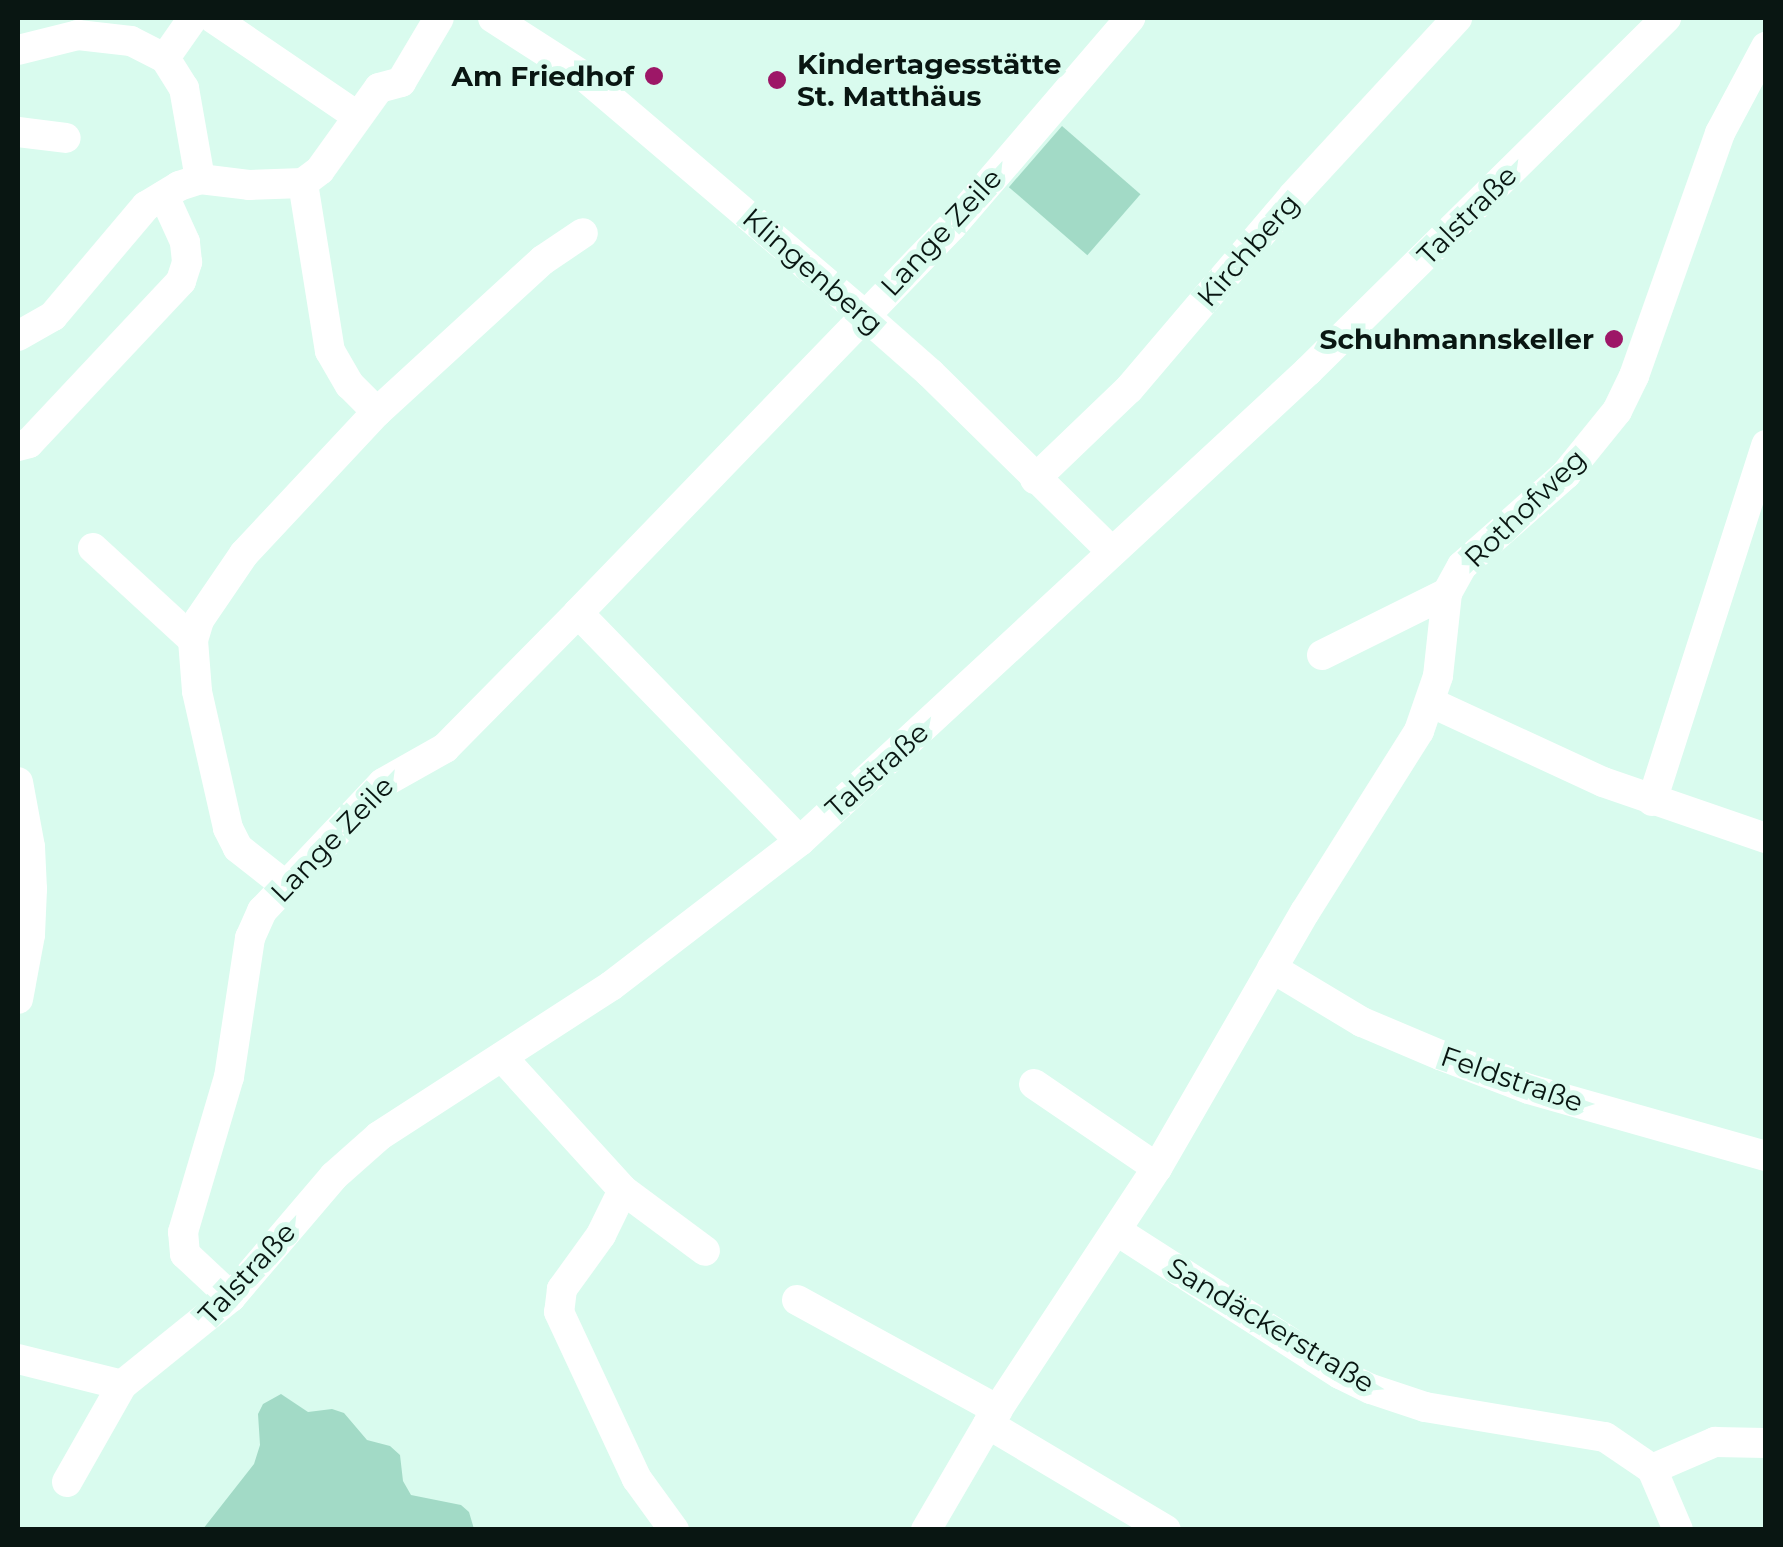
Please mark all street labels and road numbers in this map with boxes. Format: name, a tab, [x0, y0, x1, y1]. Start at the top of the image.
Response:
street label: Talstraße	[1410, 158, 1524, 272]
street label: Lange Zeile	[873, 161, 1009, 303]
street label: Kirchberg	[1190, 187, 1306, 313]
street label: Klingenberg	[736, 201, 890, 341]
street label: Rothofweg	[1457, 442, 1593, 574]
street label: Talstraße	[819, 715, 935, 825]
street label: Lange Zeile	[264, 769, 400, 909]
street label: Feldstraße	[1437, 1039, 1587, 1119]
street label: Talstraße	[192, 1215, 302, 1331]
street label: Sandäckerstraße	[1162, 1250, 1380, 1400]

